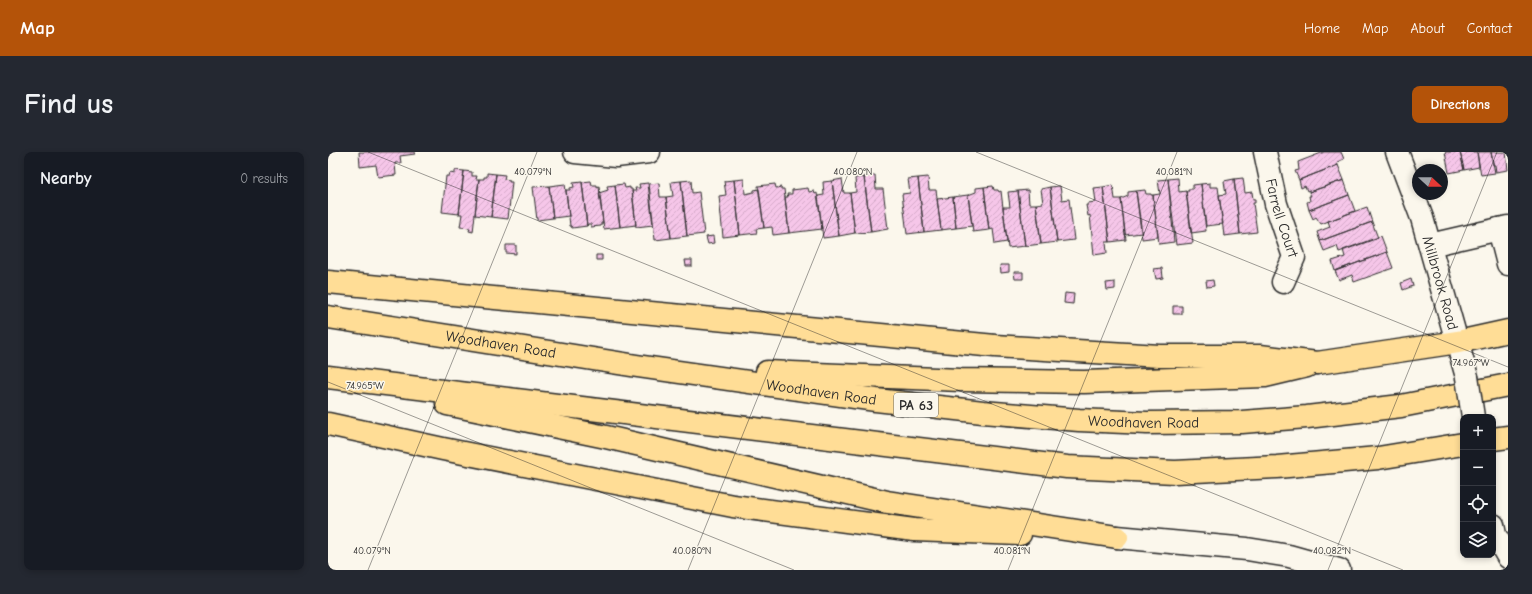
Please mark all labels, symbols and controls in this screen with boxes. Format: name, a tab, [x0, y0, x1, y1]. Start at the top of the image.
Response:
text: Map	[20, 17, 55, 39]
text: Home	[1304, 20, 1340, 37]
text: Map	[1362, 20, 1388, 37]
text: About	[1410, 20, 1445, 37]
text: Contact	[1467, 20, 1512, 37]
button: Directions	[1412, 86, 1508, 123]
text: Find us	[24, 88, 113, 120]
north arrow	[1412, 164, 1448, 200]
text: 40.079°N	[514, 166, 552, 178]
text: 40.080°N	[834, 166, 872, 178]
text: 40.081°N	[1156, 166, 1192, 178]
text: Nearby	[40, 169, 91, 188]
text: 0 results	[240, 171, 288, 186]
street label: Farrell Court	[1262, 177, 1303, 260]
street label: Millbrook Road	[1419, 234, 1462, 332]
street label: Woodhaven Road	[444, 327, 557, 362]
text: 74.967°W	[1453, 357, 1490, 369]
street label: Woodhaven Road	[765, 375, 878, 409]
text: 74.965°W	[346, 380, 384, 392]
road number: PA 63	[894, 393, 938, 417]
street label: Woodhaven Road	[1088, 411, 1199, 432]
map controls	[1460, 414, 1496, 558]
button: +	[1460, 414, 1496, 450]
button: −	[1460, 450, 1496, 486]
button: locate	[1460, 486, 1496, 522]
button: layers	[1460, 522, 1496, 558]
text: 40.079°N	[353, 545, 391, 557]
text: 40.080°N	[673, 545, 711, 557]
text: 40.081°N	[994, 545, 1030, 557]
text: 40.082°N	[1313, 545, 1351, 557]

